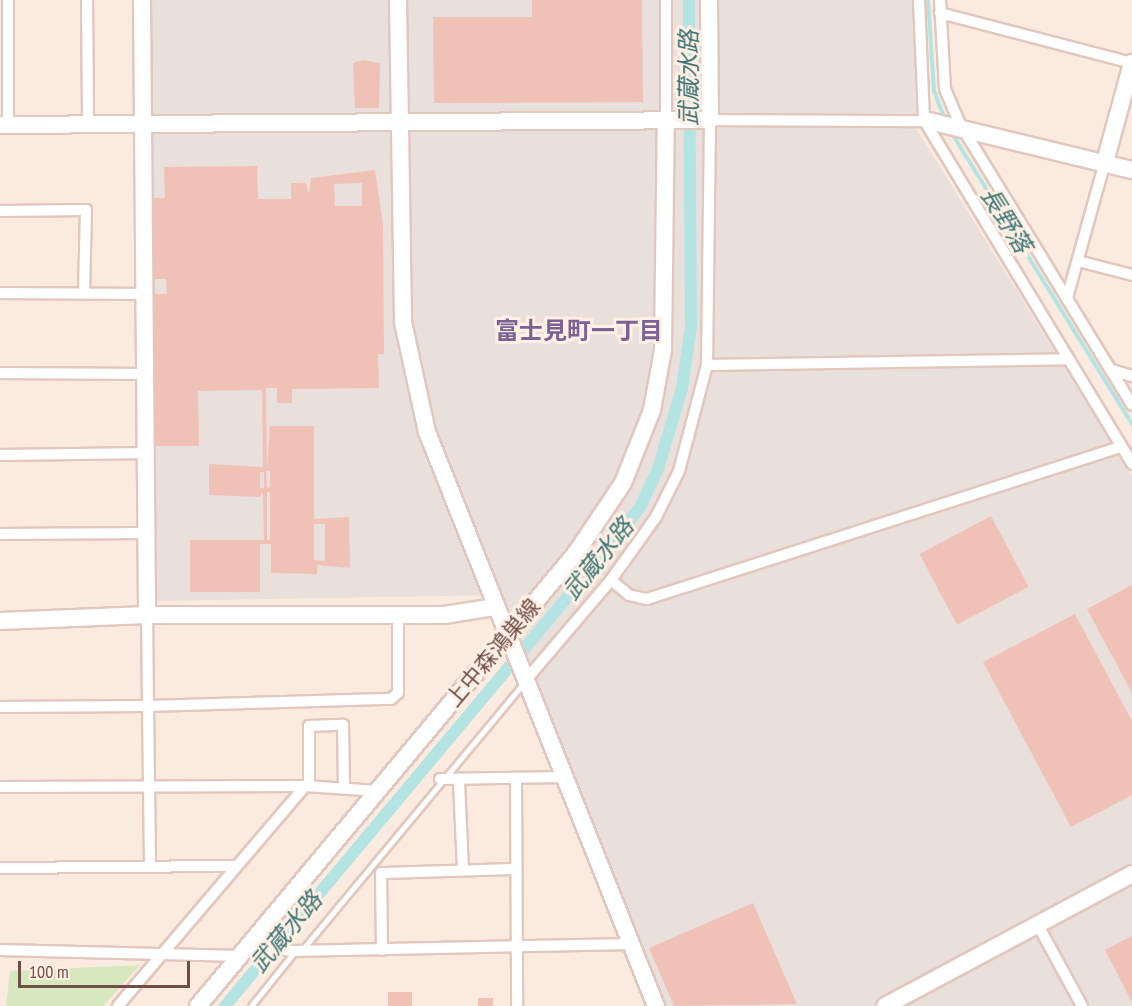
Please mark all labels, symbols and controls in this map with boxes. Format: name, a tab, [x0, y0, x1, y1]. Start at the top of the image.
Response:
water label: 武蔵水路	[675, 30, 703, 126]
water label: 長野落	[975, 182, 1037, 258]
district label: 富士見町一丁目	[495, 317, 663, 345]
water label: 武蔵水路	[557, 513, 639, 605]
street label: 上中森鴻巣線	[440, 594, 546, 712]
water label: 武蔵水路	[244, 886, 328, 978]
scale bar	[21, 949, 194, 987]
text: 100 m	[29, 960, 69, 983]

